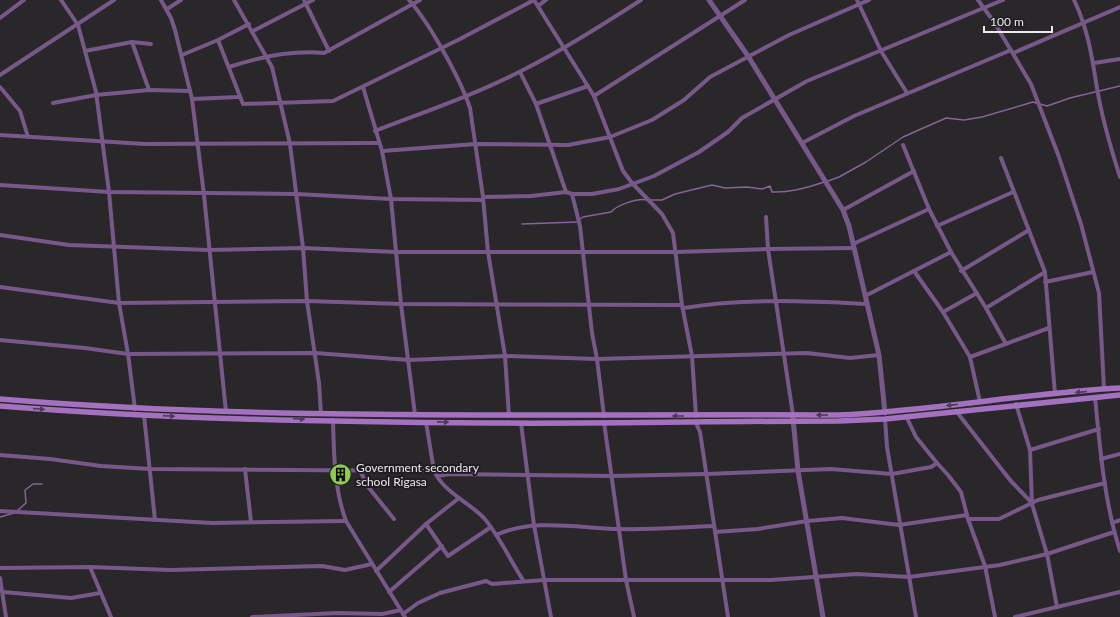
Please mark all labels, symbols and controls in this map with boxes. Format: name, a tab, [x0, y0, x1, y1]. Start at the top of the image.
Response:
scale bar	[984, 8, 1052, 34]
text: 100 m	[990, 14, 1024, 29]
one-way arrow	[1075, 388, 1087, 395]
one-way arrow	[946, 402, 958, 408]
one-way arrow	[33, 406, 45, 412]
one-way arrow	[815, 412, 828, 418]
one-way arrow	[163, 413, 176, 419]
one-way arrow	[671, 413, 684, 419]
one-way arrow	[293, 416, 305, 423]
one-way arrow	[437, 419, 450, 425]
place label: Government secondary school Rigasa	[356, 460, 480, 489]
building icon: Government secondary school Rigasa	[327, 462, 353, 488]

